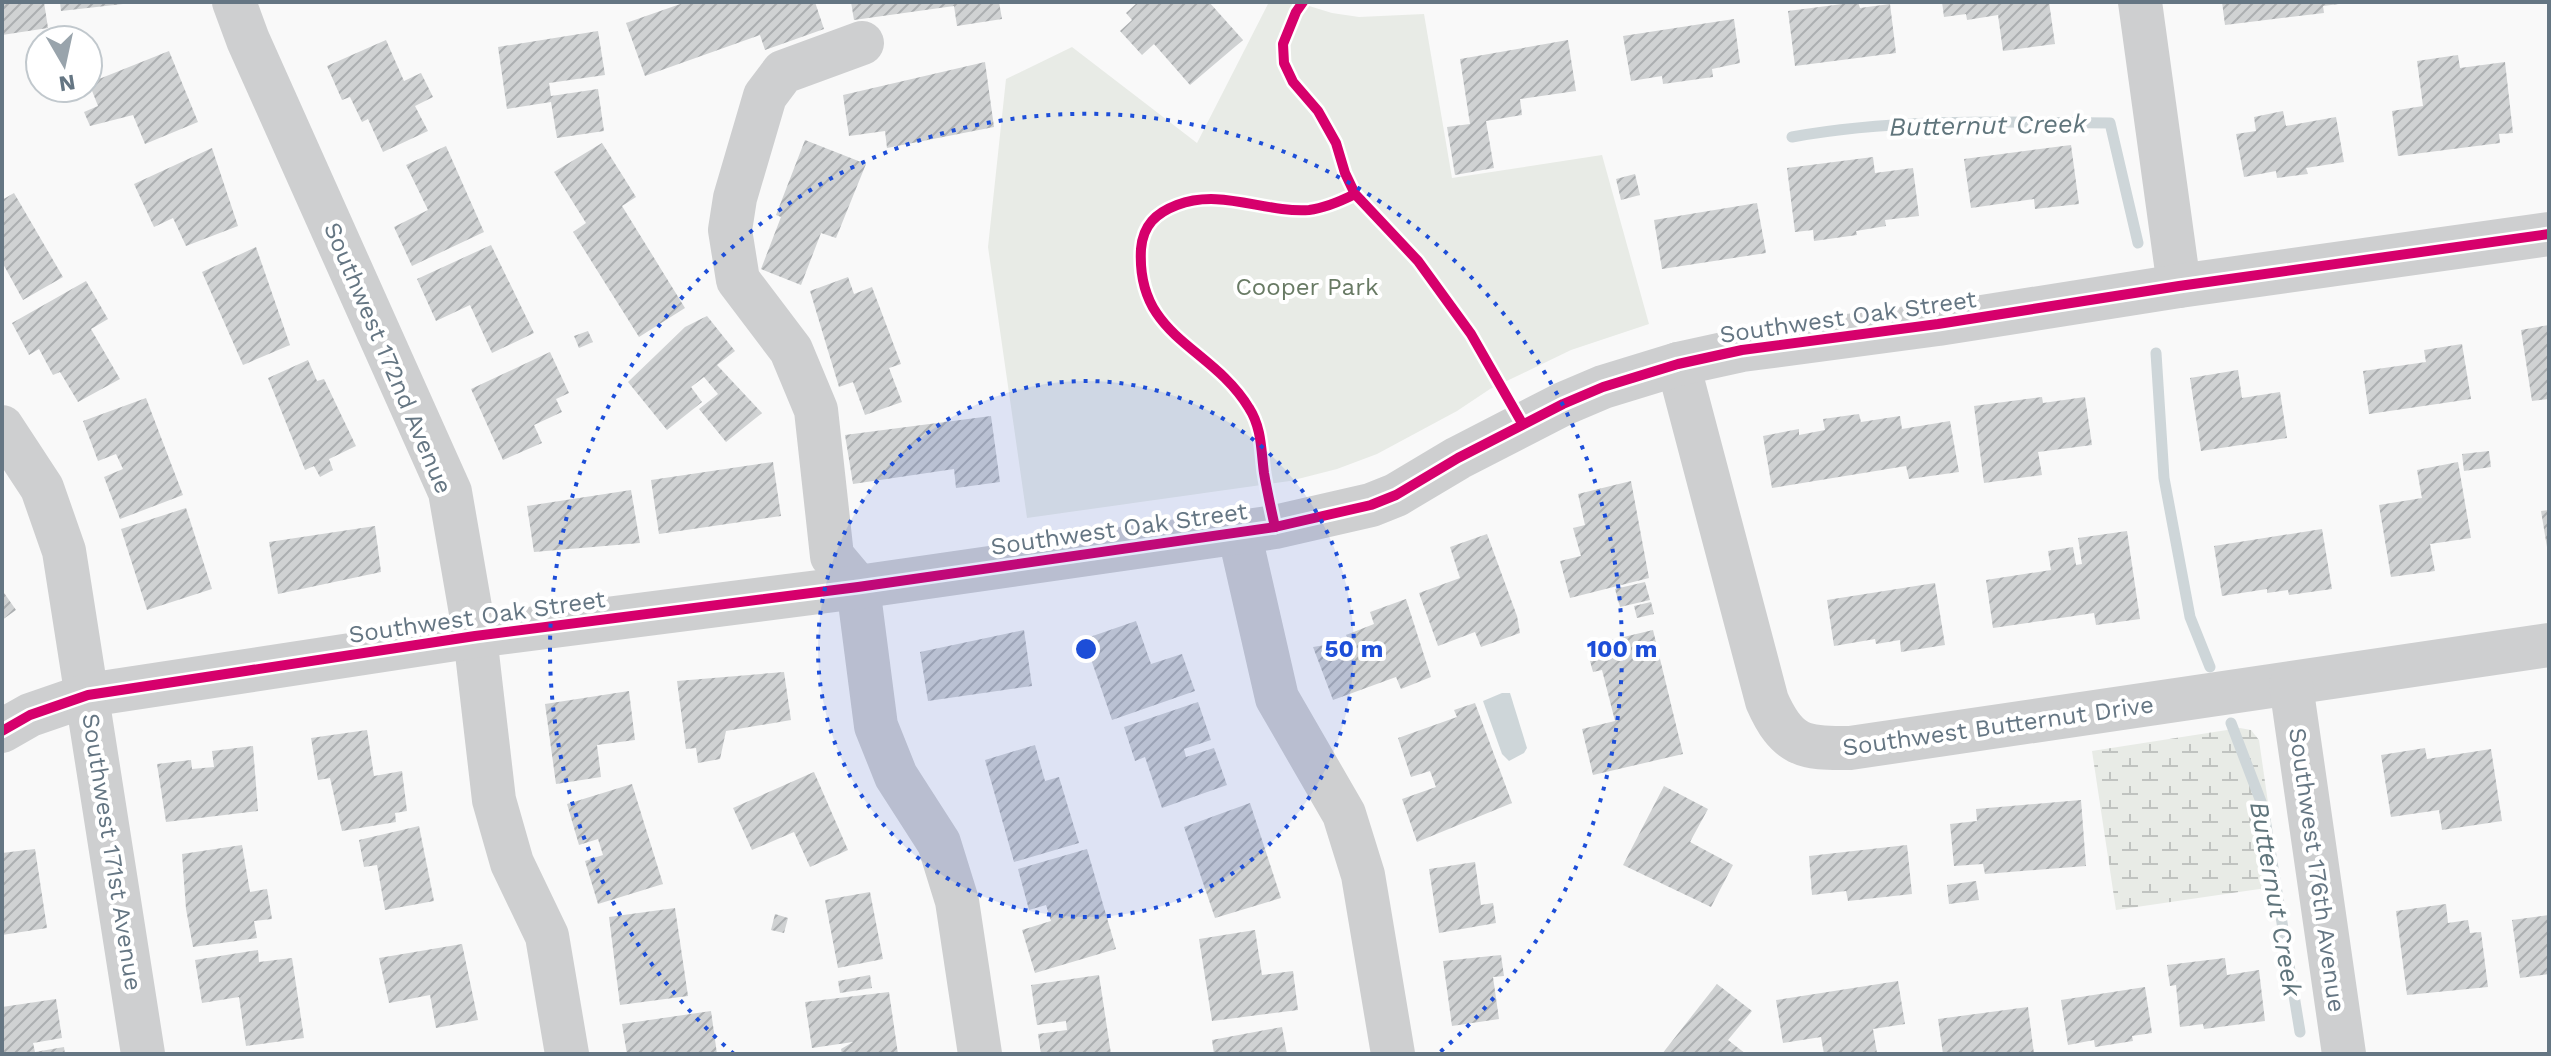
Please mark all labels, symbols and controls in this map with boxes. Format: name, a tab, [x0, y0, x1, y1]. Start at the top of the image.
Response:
north arrow	[24, 24, 104, 104]
text: N	[57, 70, 77, 97]
water label: Butternut Creek	[1889, 108, 2088, 142]
street label: Southwest 172nd Avenue	[318, 218, 458, 498]
park label: Cooper Park	[1235, 273, 1379, 301]
street label: Southwest Oak Street	[1718, 285, 1978, 349]
street label: Southwest Oak Street	[989, 497, 1249, 561]
street label: Southwest Oak Street	[347, 585, 607, 649]
centre of rings	[1072, 635, 1100, 663]
text: 50 m	[1325, 635, 1383, 663]
text: 100 m	[1587, 635, 1657, 663]
street label: Southwest Butternut Drive	[1841, 690, 2155, 762]
street label: Southwest 171st Avenue	[76, 711, 148, 993]
street label: Southwest 176th Avenue	[2283, 726, 2351, 1014]
water label: Butternut Creek	[2244, 799, 2308, 1000]

